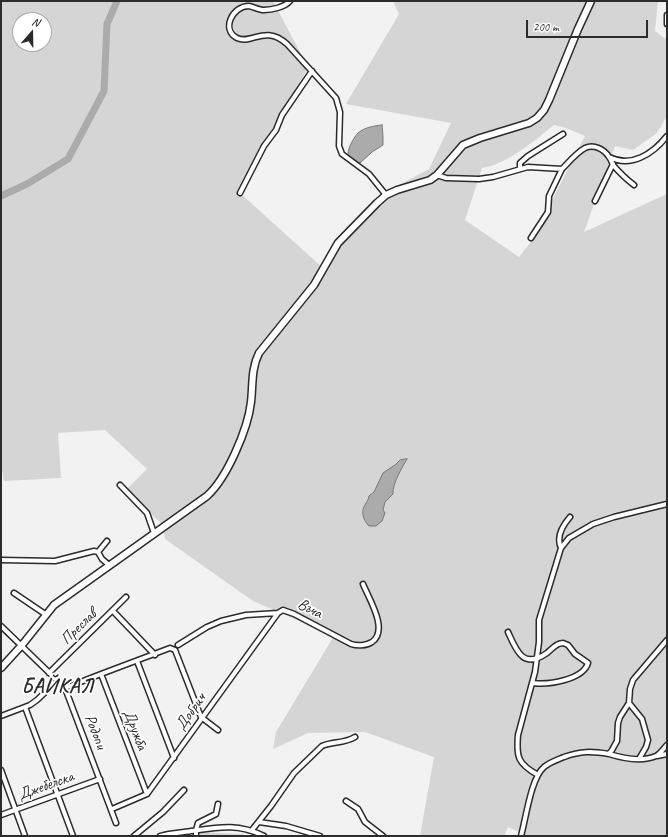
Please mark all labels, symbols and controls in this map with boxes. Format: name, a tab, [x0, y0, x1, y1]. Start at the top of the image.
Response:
north arrow	[12, 12, 52, 52]
scale bar	[528, 12, 650, 38]
text: N	[30, 14, 41, 29]
text: 200 m	[533, 19, 559, 35]
street label: Въча	[294, 595, 326, 623]
street label: Преслав	[57, 605, 101, 649]
district label: БАЙКАЛ	[22, 675, 94, 699]
street label: Добрич	[172, 690, 210, 734]
street label: Дружба	[119, 707, 151, 753]
street label: Родопи	[80, 712, 110, 752]
street label: Джебелска	[15, 767, 77, 805]

